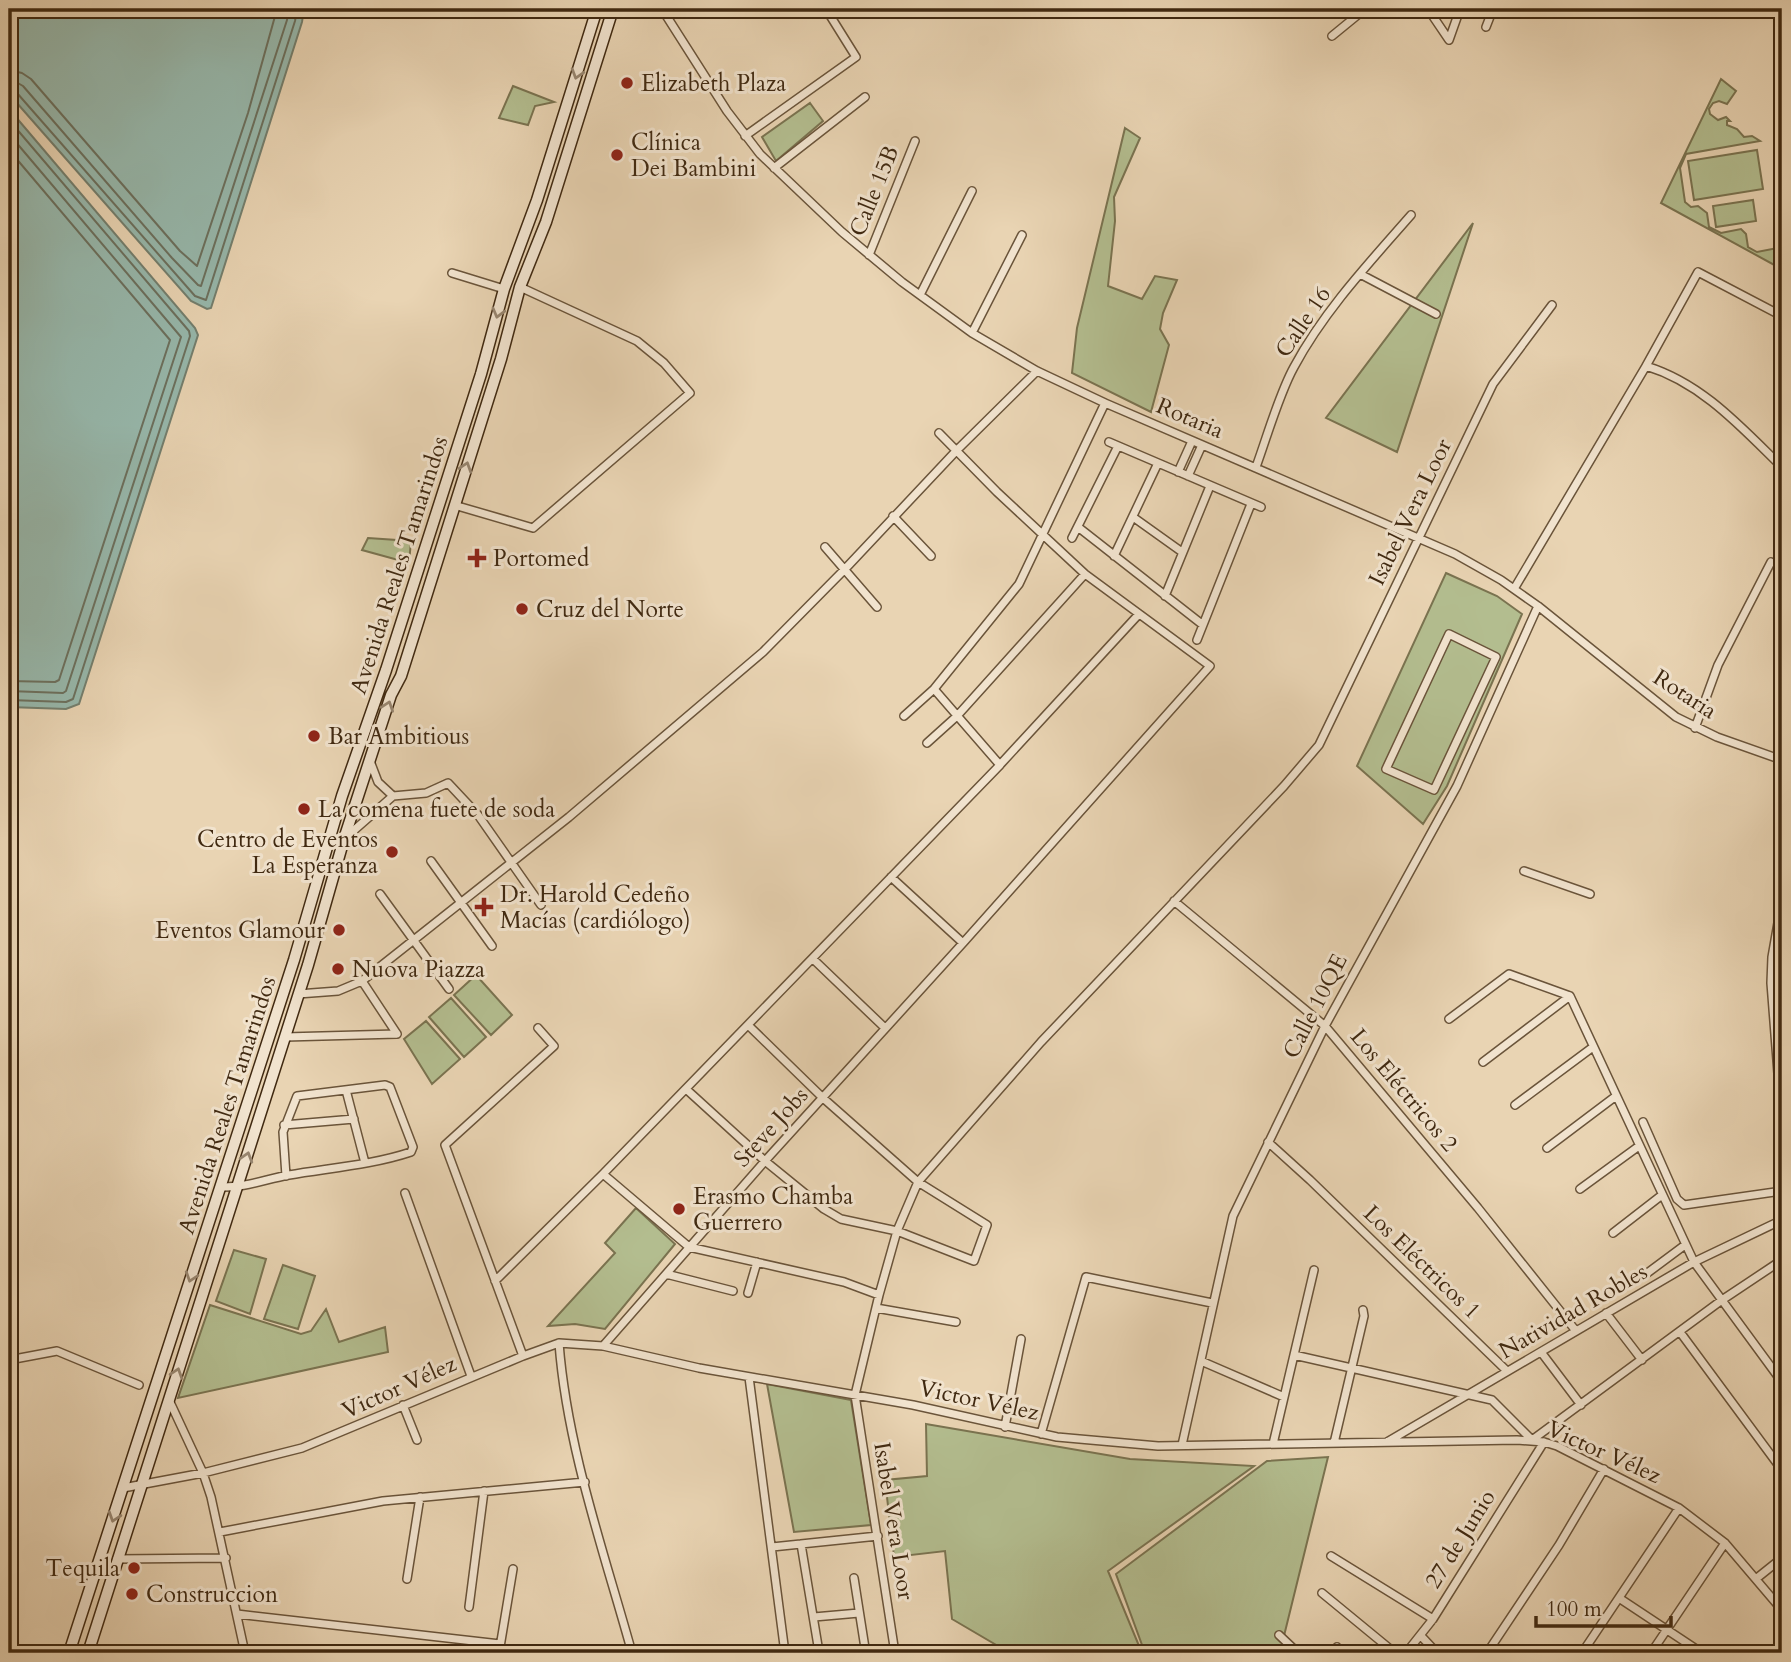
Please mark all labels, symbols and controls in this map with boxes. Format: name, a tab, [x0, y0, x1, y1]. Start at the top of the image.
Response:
one-way arrow	[571, 67, 585, 80]
place label: Elizabeth Plaza	[641, 68, 786, 99]
marker: Elizabeth Plaza	[619, 75, 635, 91]
place label: Clínica Dei Bambini	[631, 127, 756, 184]
street label: Calle 15B	[842, 141, 906, 241]
marker: Clínica Dei Bambini	[609, 147, 625, 163]
street label: Calle 16	[1268, 280, 1338, 364]
one-way arrow	[492, 307, 506, 319]
street label: Rotaria	[1152, 390, 1228, 446]
street label: Avenida Reales Tamarindos	[343, 432, 455, 698]
street label: Isabel Vera Loor	[1361, 433, 1459, 590]
one-way arrow	[458, 461, 473, 473]
place label: Portomed	[493, 543, 590, 574]
marker: Portomed	[467, 548, 487, 568]
place label: Cruz del Norte	[536, 594, 684, 625]
marker: Cruz del Norte	[514, 601, 530, 617]
street label: Rotaria	[1647, 662, 1723, 726]
one-way arrow	[380, 700, 394, 713]
place label: Bar Ambitious	[328, 721, 469, 752]
marker: Bar Ambitious	[306, 728, 322, 744]
place label: La comena fuete de soda	[318, 794, 555, 825]
marker: La comena fuete de soda	[296, 801, 312, 817]
place label: Centro de Eventos La Esperanza	[197, 824, 378, 881]
marker: Centro de Eventos La Esperanza	[384, 844, 400, 860]
place label: Dr. Harold Cedeño Macías (cardiólogo)	[500, 879, 691, 936]
marker: Dr. Harold Cedeño Macías (cardiólogo)	[474, 897, 494, 917]
place label: Eventos Glamour	[155, 915, 326, 946]
marker: Eventos Glamour	[331, 922, 347, 938]
street label: Calle 10QE	[1275, 948, 1355, 1064]
place label: Nuova Piazza	[352, 954, 485, 985]
marker: Nuova Piazza	[330, 961, 346, 977]
street label: Avenida Reales Tamarindos	[171, 972, 283, 1238]
street label: Los Eléctricos 2	[1343, 1022, 1465, 1158]
street label: Steve Jobs	[727, 1080, 815, 1174]
one-way arrow	[239, 1151, 254, 1163]
place label: Erasmo Chamba Guerrero	[693, 1181, 853, 1238]
street label: Los Eléctricos 1	[1357, 1198, 1487, 1326]
marker: Erasmo Chamba Guerrero	[671, 1201, 687, 1217]
street label: Natividad Robles	[1493, 1256, 1653, 1366]
one-way arrow	[185, 1270, 200, 1282]
street label: Victor Vélez	[337, 1348, 461, 1426]
one-way arrow	[169, 1368, 184, 1380]
street label: Victor Vélez	[916, 1372, 1042, 1428]
street label: Victor Vélez	[1542, 1413, 1666, 1491]
street label: Isabel Vera Loor	[866, 1440, 922, 1603]
street label: 27 de Junio	[1417, 1484, 1503, 1594]
one-way arrow	[108, 1510, 122, 1522]
place label: Tequila	[45, 1553, 120, 1584]
marker: Tequila	[126, 1560, 142, 1576]
place label: Construccion	[146, 1579, 278, 1610]
scale bar	[1536, 1585, 1670, 1629]
marker: Construccion	[124, 1586, 140, 1602]
text: 100 m	[1546, 1595, 1602, 1624]

